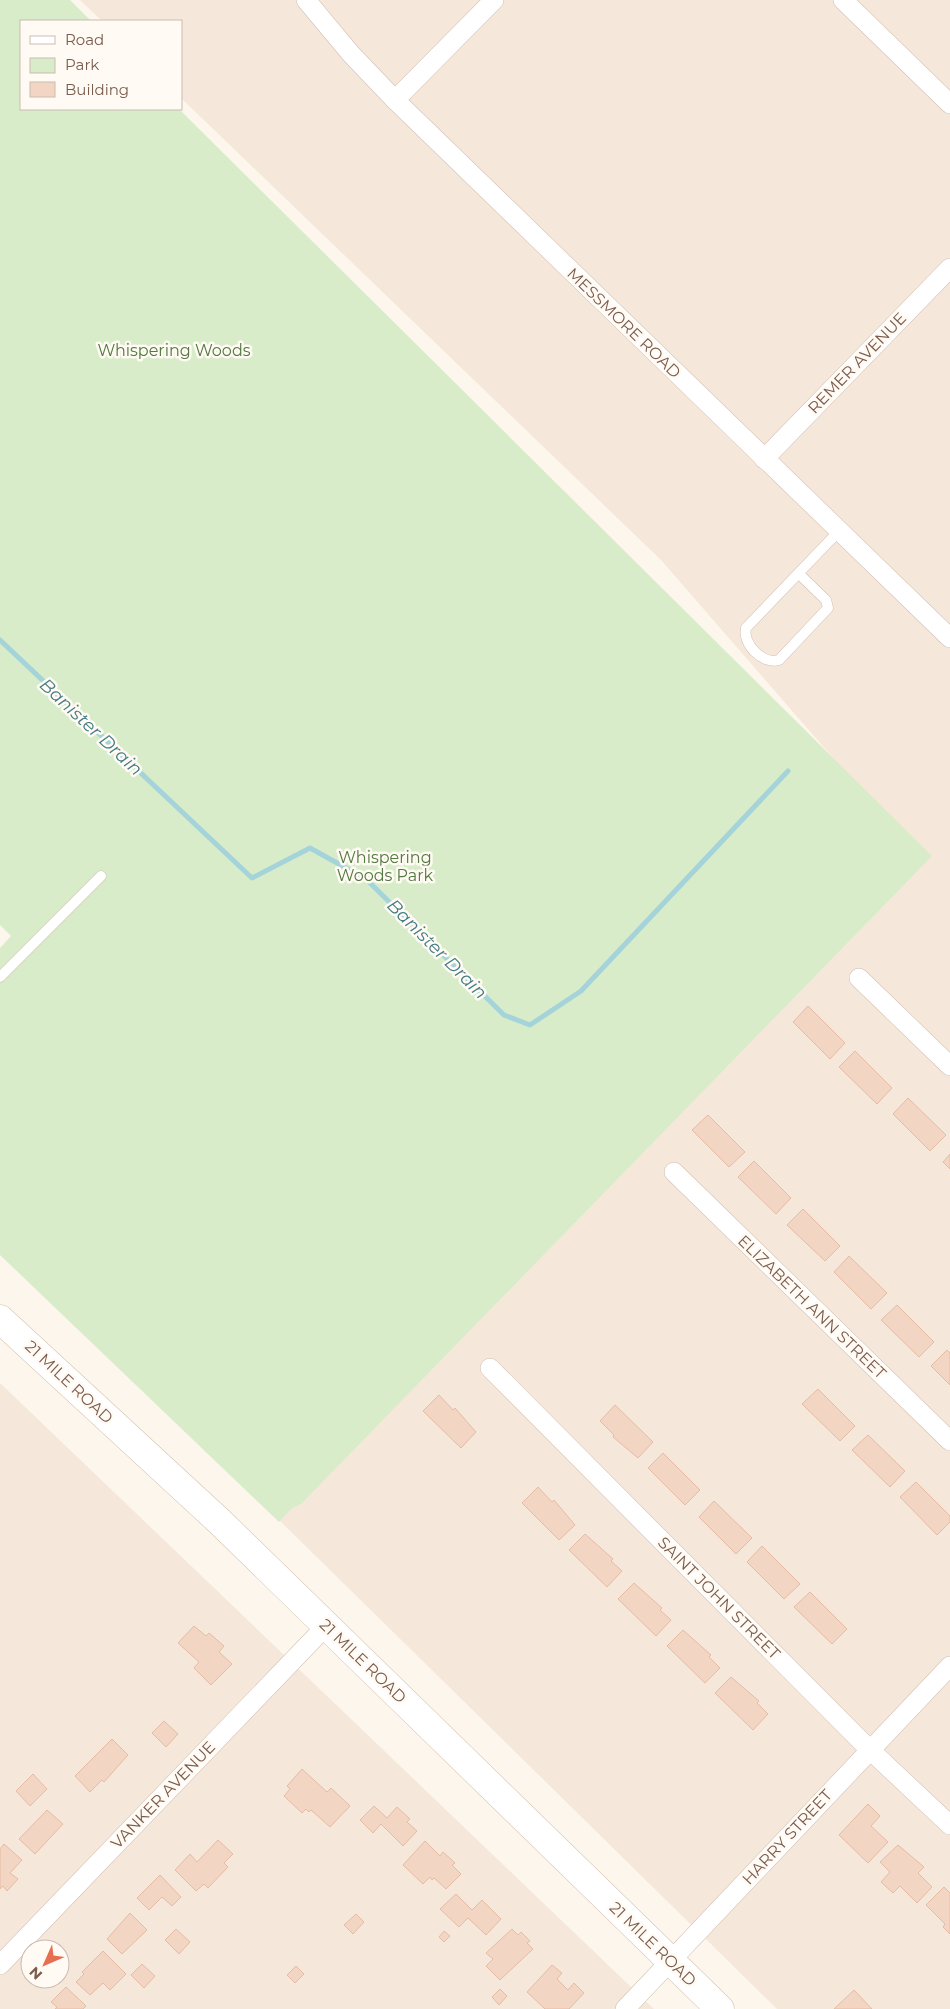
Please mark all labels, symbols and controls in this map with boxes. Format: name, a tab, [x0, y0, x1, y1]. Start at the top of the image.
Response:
legend	[20, 20, 182, 110]
text: Road	[65, 30, 104, 49]
text: Park	[65, 55, 99, 74]
text: Building	[65, 80, 129, 99]
street label: MESSMORE ROAD	[563, 264, 685, 382]
street label: REMER AVENUE	[804, 309, 910, 417]
park label: Whispering Woods	[97, 341, 251, 360]
water label: Banister Drain	[35, 674, 147, 780]
park label: Whispering Woods Park	[337, 848, 434, 885]
water label: Banister Drain	[382, 894, 492, 1004]
street label: ELIZABETH ANN STREET	[734, 1231, 891, 1383]
street label: 21 MILE ROAD	[21, 1337, 117, 1427]
street label: SAINT JOHN STREET	[654, 1533, 785, 1664]
street label: 21 MILE ROAD	[316, 1615, 410, 1707]
street label: VANKER AVENUE	[107, 1737, 219, 1853]
street label: HARRY STREET	[738, 1785, 836, 1888]
street label: 21 MILE ROAD	[606, 1898, 700, 1990]
north arrow	[20, 1939, 70, 1989]
text: N	[25, 1963, 46, 1984]

